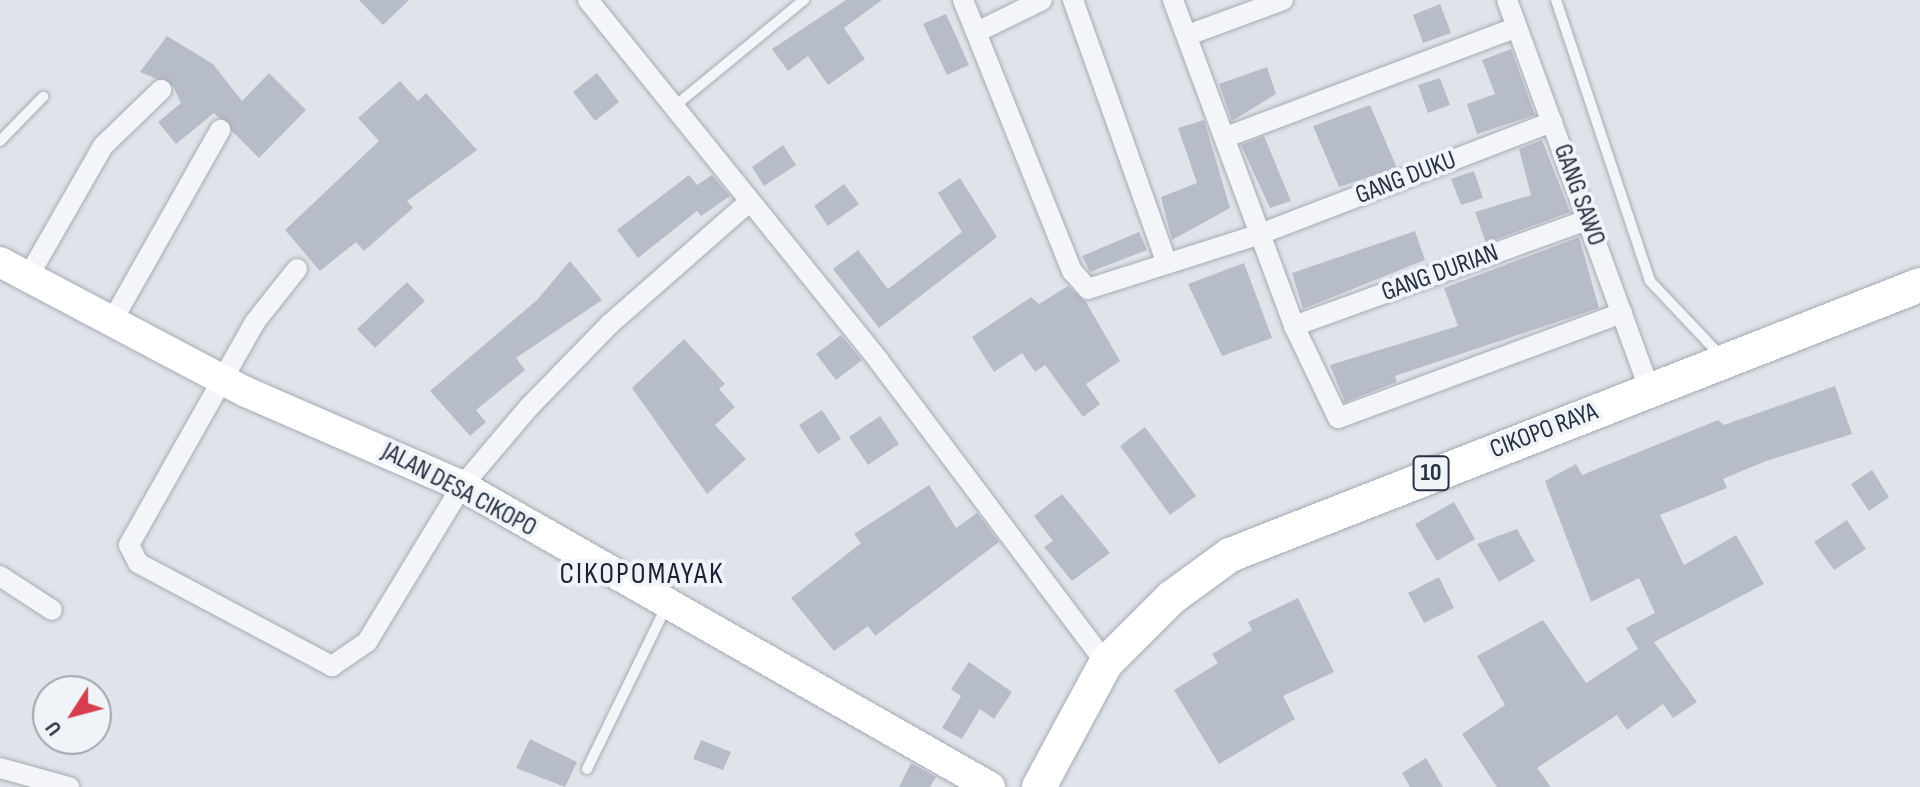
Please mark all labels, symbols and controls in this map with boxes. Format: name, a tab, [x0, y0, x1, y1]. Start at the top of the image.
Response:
street label: GANG SAWO	[1546, 140, 1612, 250]
street label: GANG DUKU	[1351, 145, 1461, 211]
street label: GANG DURIAN	[1377, 237, 1503, 309]
street label: CIKOPO RAYA	[1486, 396, 1602, 466]
street label: JALAN DESA CIKOPO	[376, 436, 542, 544]
road number: 10	[1411, 453, 1451, 493]
district label: CIKOPOMAYAK	[559, 556, 725, 592]
north arrow	[32, 675, 112, 755]
text: U	[40, 716, 68, 741]

